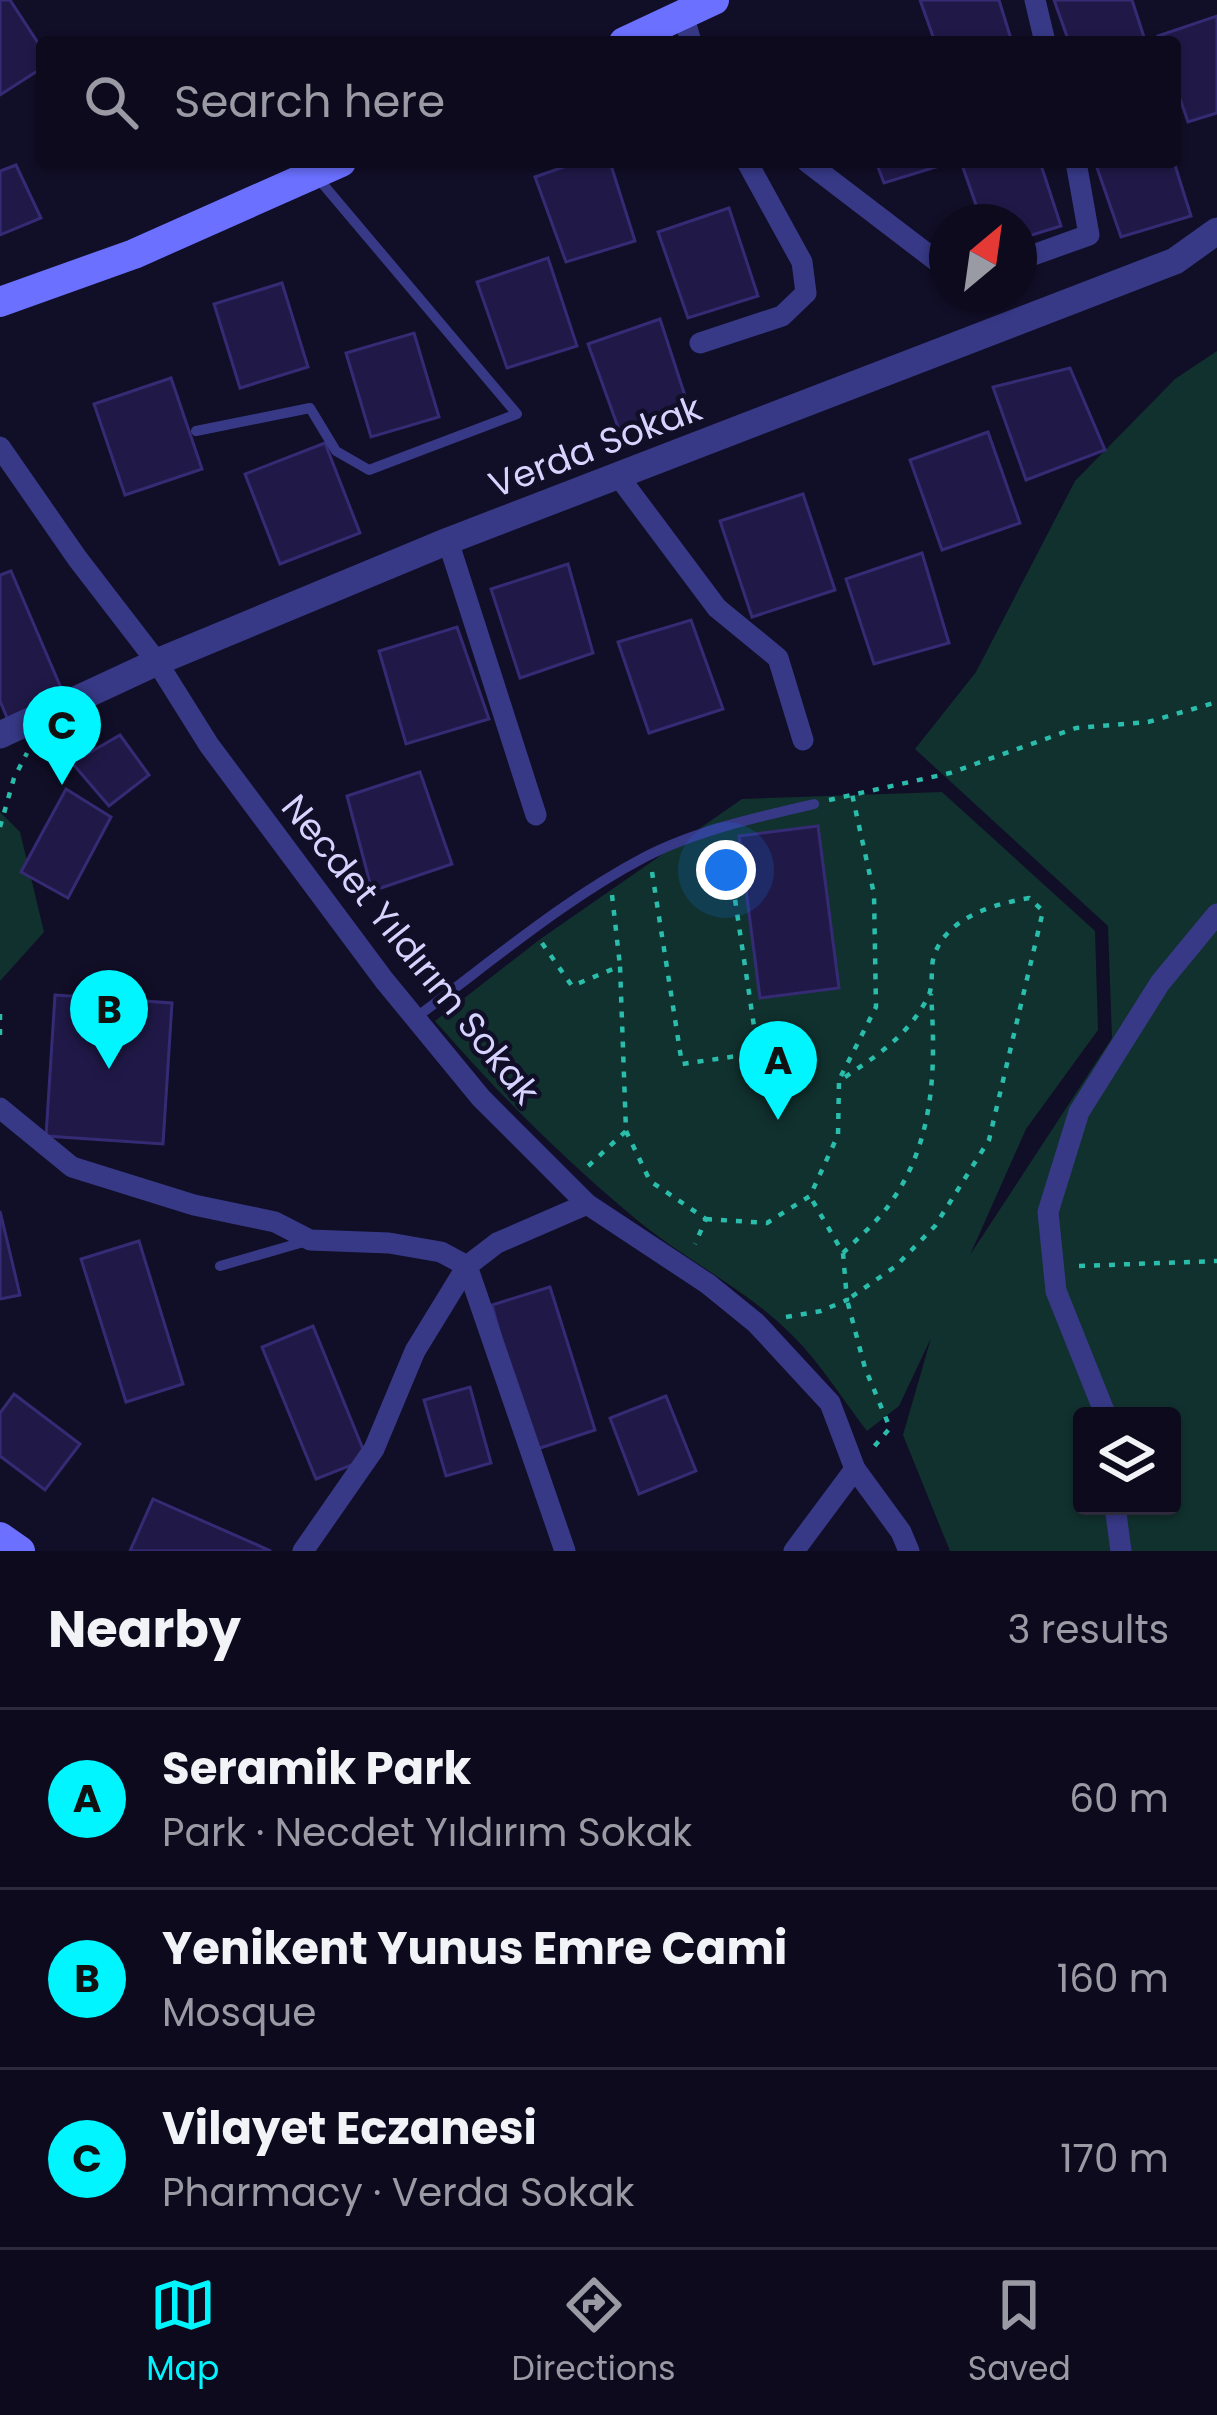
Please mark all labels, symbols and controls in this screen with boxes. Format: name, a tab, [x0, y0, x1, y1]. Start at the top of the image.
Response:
search box	[36, 36, 1181, 168]
icon: search	[78, 69, 144, 135]
text: Search here	[174, 70, 445, 133]
north arrow	[929, 204, 1037, 312]
street label: Verda Sokak	[481, 382, 709, 510]
pin: C	[23, 686, 101, 785]
street label: Necdet Yıldırım Sokak	[270, 784, 552, 1115]
your location	[696, 840, 756, 900]
pin: B	[70, 970, 148, 1069]
pin: A	[739, 1021, 817, 1120]
map controls	[1073, 1407, 1181, 1515]
button: layers	[1073, 1407, 1181, 1515]
text: Nearby	[48, 1593, 241, 1665]
text: 3 results	[1007, 1602, 1169, 1657]
text: Seramik Park	[162, 1737, 471, 1800]
text: A	[73, 1771, 101, 1826]
text: 60 m	[1069, 1771, 1169, 1826]
text: Park · Necdet Yıldırım Sokak	[162, 1805, 692, 1860]
text: Yenikent Yunus Emre Cami	[162, 1917, 787, 1980]
text: B	[74, 1951, 100, 2006]
text: 160 m	[1057, 1951, 1169, 2006]
text: Mosque	[162, 1985, 316, 2040]
text: Vilayet Eczanesi	[162, 2097, 537, 2160]
text: C	[72, 2131, 102, 2186]
text: 170 m	[1060, 2131, 1169, 2186]
text: Pharmacy · Verda Sokak	[162, 2165, 634, 2220]
tab: Map	[146, 2272, 219, 2394]
tab: Directions	[512, 2272, 675, 2394]
tab: Saved	[968, 2272, 1071, 2394]

